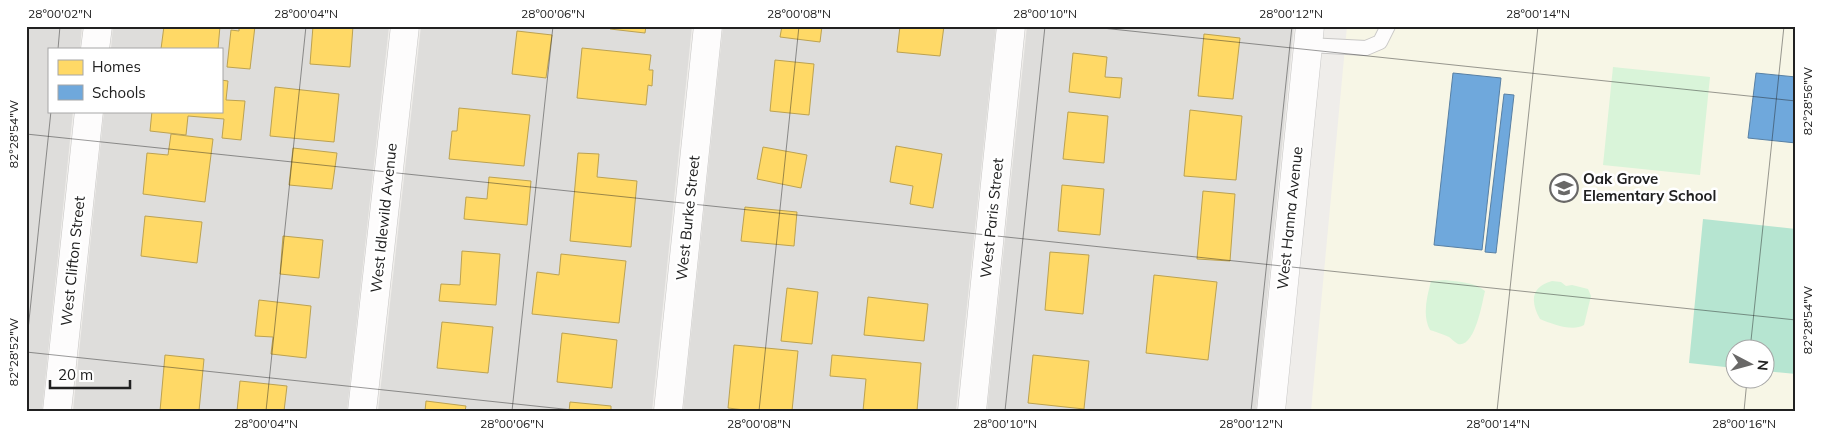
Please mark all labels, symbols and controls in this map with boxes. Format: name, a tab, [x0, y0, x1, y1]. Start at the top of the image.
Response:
text: 28°00'02"N	[28, 6, 92, 21]
text: 28°00'04"N	[274, 6, 338, 21]
text: 28°00'06"N	[521, 6, 585, 21]
text: 28°00'08"N	[767, 6, 831, 21]
text: 28°00'10"N	[1013, 6, 1077, 21]
text: 28°00'12"N	[1259, 6, 1323, 21]
text: 28°00'14"N	[1506, 6, 1570, 21]
legend	[48, 48, 222, 112]
text: Homes	[92, 57, 141, 76]
text: 82°28'56"W	[1800, 67, 1815, 135]
text: Schools	[92, 83, 146, 102]
text: 82°28'54"W	[6, 100, 21, 168]
street label: West Idlewild Avenue	[366, 142, 401, 294]
street label: West Hanna Avenue	[1273, 145, 1306, 290]
street label: West Burke Street	[671, 154, 704, 282]
street label: West Paris Street	[976, 157, 1007, 279]
place label: Oak Grove Elementary School	[1583, 169, 1716, 205]
school or university icon: Oak Grove Elementary School	[1549, 173, 1579, 203]
street label: West Clifton Street	[56, 195, 89, 327]
text: 82°28'54"W	[1800, 286, 1815, 354]
text: 82°28'52"W	[6, 318, 21, 386]
north arrow	[1724, 340, 1774, 390]
scale bar	[50, 357, 130, 389]
text: N	[1753, 359, 1772, 372]
text: 20 m	[58, 365, 93, 384]
text: 28°00'04"N	[234, 416, 298, 431]
text: 28°00'06"N	[480, 416, 544, 431]
text: 28°00'08"N	[727, 416, 791, 431]
text: 28°00'10"N	[973, 416, 1037, 431]
text: 28°00'12"N	[1219, 416, 1283, 431]
text: 28°00'14"N	[1466, 416, 1530, 431]
text: 28°00'16"N	[1712, 416, 1776, 431]

